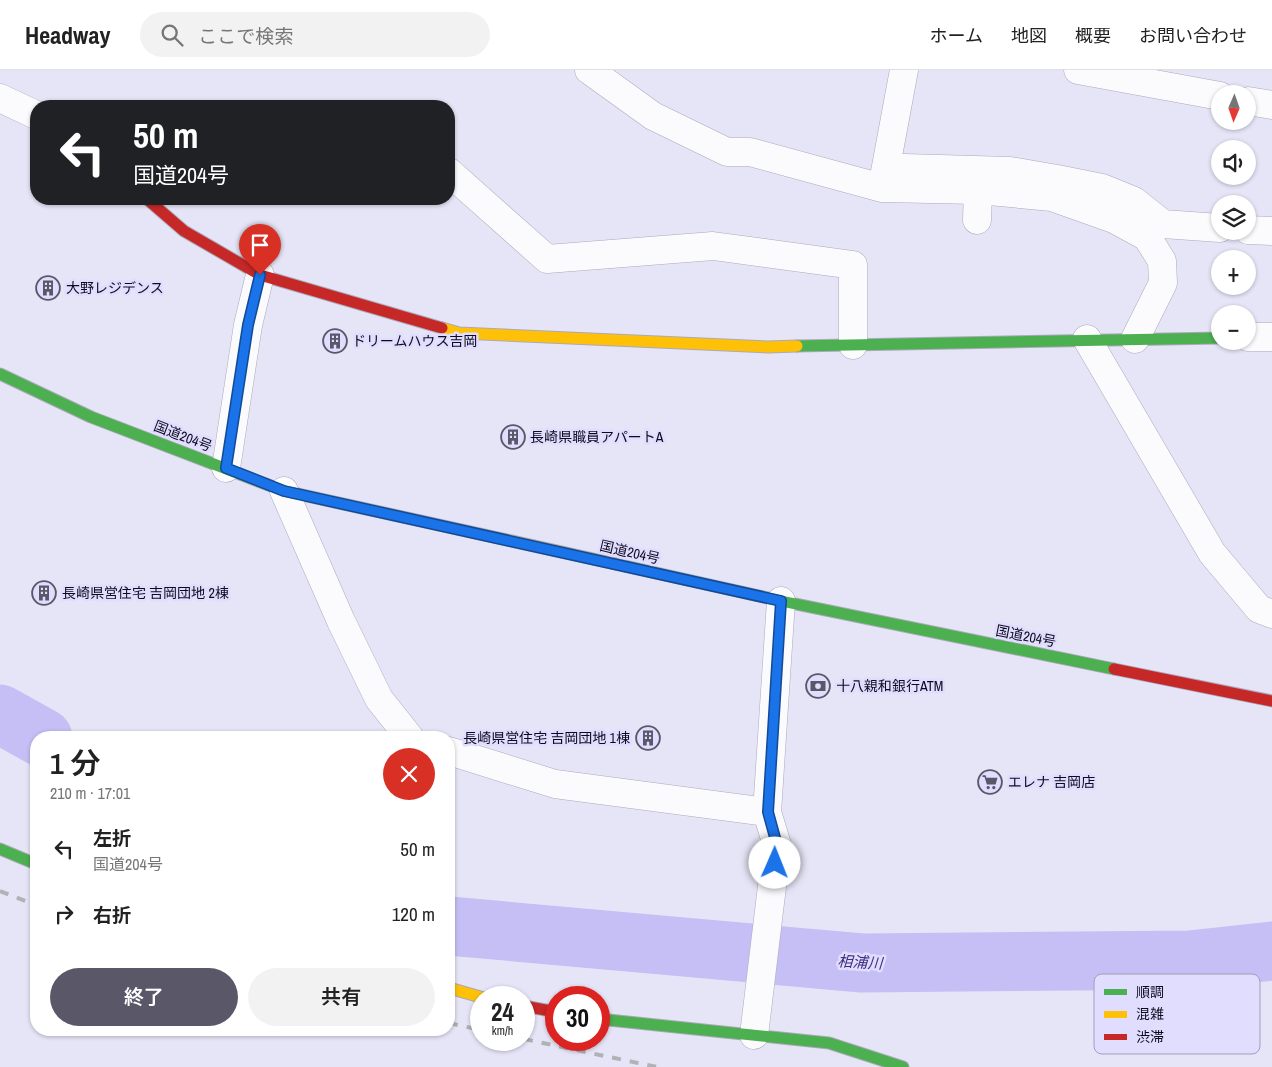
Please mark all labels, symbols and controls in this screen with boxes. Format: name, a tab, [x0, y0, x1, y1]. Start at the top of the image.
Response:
search box	[140, 12, 490, 57]
text: Headway	[25, 19, 110, 51]
icon: search	[158, 21, 186, 49]
text: ここで検索	[198, 23, 293, 49]
text: ホーム	[930, 23, 983, 48]
text: 地図	[1011, 23, 1047, 48]
text: 概要	[1075, 23, 1111, 48]
text: お問い合わせ	[1139, 23, 1247, 48]
north arrow	[1211, 85, 1256, 130]
map controls	[1211, 85, 1256, 350]
text: 50 m	[133, 112, 198, 159]
icon: left	[50, 120, 115, 185]
button: sound	[1211, 140, 1256, 185]
text: 国道204号	[133, 160, 229, 190]
button: layers	[1211, 195, 1256, 240]
pin	[239, 224, 281, 275]
icon: arrive	[246, 231, 274, 259]
button: +	[1211, 250, 1256, 295]
building icon: 大野レジデンス	[35, 275, 61, 301]
place label: 大野レジデンス	[66, 279, 164, 297]
button: −	[1211, 305, 1256, 350]
building icon: ドリームハウス吉岡	[322, 328, 348, 354]
place label: ドリームハウス吉岡	[352, 332, 478, 350]
street label: 国道204号	[151, 417, 215, 455]
building icon: 長崎県職員アパートA	[500, 424, 526, 450]
place label: 長崎県職員アパートA	[530, 428, 664, 446]
street label: 国道204号	[598, 536, 662, 568]
building icon: 長崎県営住宅 吉岡団地 2棟	[31, 580, 57, 606]
place label: 長崎県営住宅 吉岡団地 2棟	[62, 584, 229, 602]
street label: 国道204号	[994, 621, 1058, 651]
bank icon: 十八親和銀行ATM	[805, 673, 831, 699]
place label: 十八親和銀行ATM	[836, 677, 943, 695]
building icon: 長崎県営住宅 吉岡団地 1棟	[635, 725, 661, 751]
place label: 長崎県営住宅 吉岡団地 1棟	[463, 729, 630, 747]
text: 1 分	[50, 743, 101, 783]
button: close	[383, 748, 435, 800]
supermarket icon: エレナ 吉岡店	[977, 769, 1003, 795]
place label: エレナ 吉岡店	[1008, 773, 1095, 791]
text: 210 m · 17:01	[50, 782, 130, 804]
text: 左折	[93, 825, 131, 851]
icon: left	[50, 835, 78, 863]
text: 50 m	[400, 836, 435, 862]
position arrow	[748, 836, 800, 888]
text: 国道204号	[93, 853, 163, 875]
icon: right	[50, 900, 78, 928]
text: 120 m	[392, 901, 435, 927]
text: 右折	[93, 902, 131, 928]
water label: 相浦川	[837, 950, 885, 974]
button: 終了	[50, 968, 238, 1026]
button: 共有	[248, 968, 435, 1026]
legend	[1094, 974, 1260, 1054]
text: 順調	[1136, 983, 1164, 1001]
speed limit sign: 30	[545, 986, 610, 1051]
text: 24	[491, 995, 514, 1029]
text: 混雑	[1136, 1005, 1164, 1023]
text: km/h	[492, 1023, 513, 1039]
text: 渋滞	[1136, 1028, 1164, 1046]

